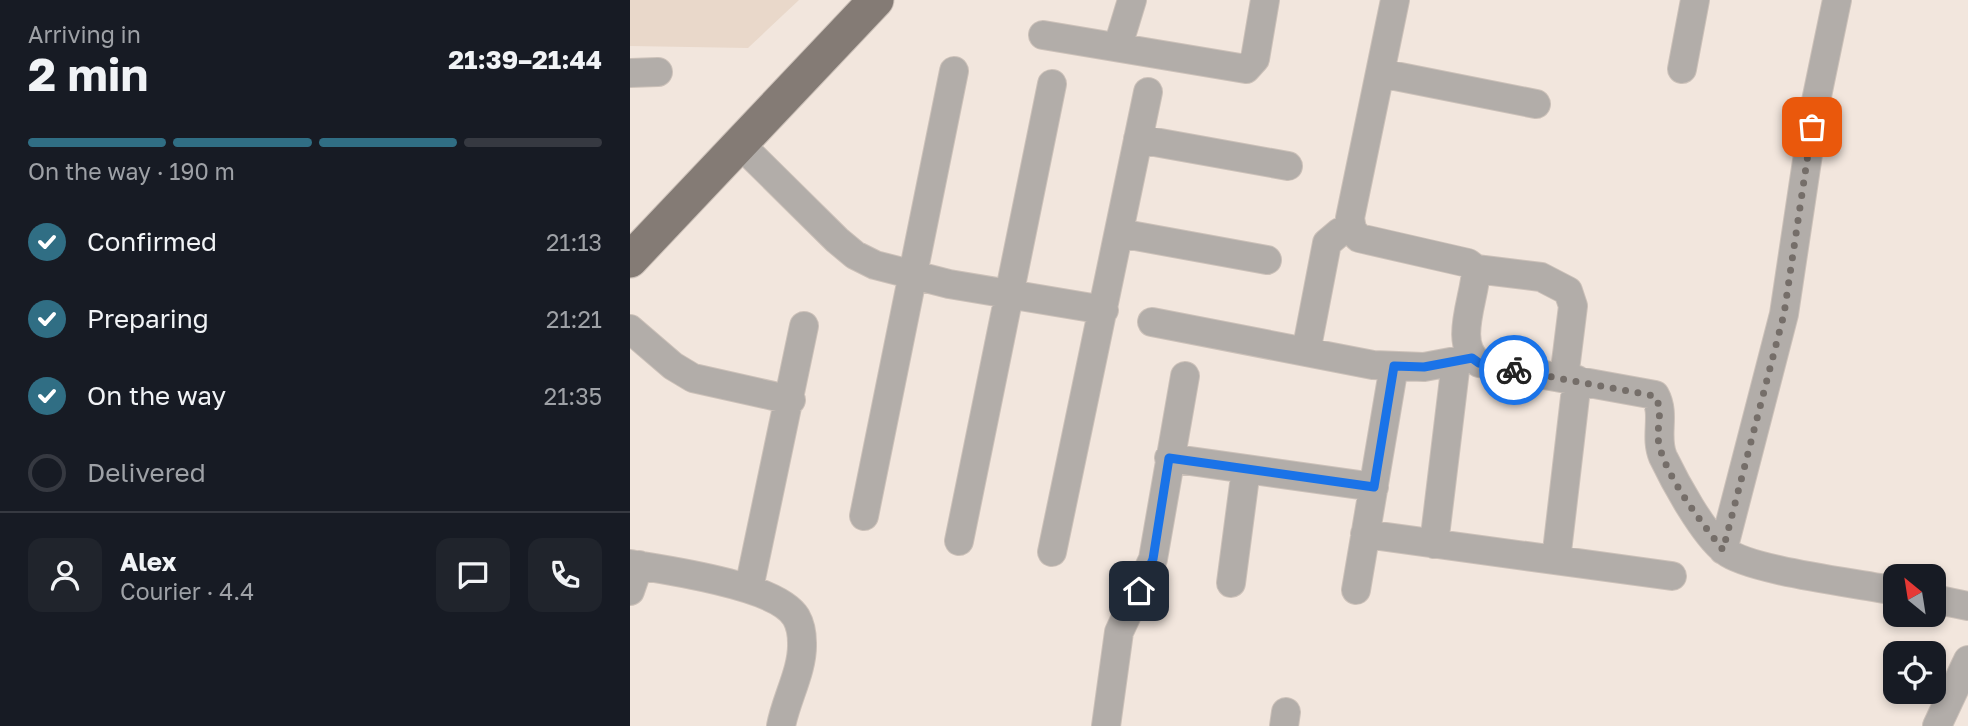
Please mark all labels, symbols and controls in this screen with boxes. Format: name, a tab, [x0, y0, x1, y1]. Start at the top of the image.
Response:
text: Arriving in	[28, 20, 141, 48]
text: 21:39–21:44	[448, 44, 602, 75]
text: 2 min	[28, 46, 148, 101]
pin	[1782, 97, 1842, 157]
icon: bag	[1793, 108, 1831, 146]
text: On the way · 190 m	[28, 157, 235, 185]
icon: check	[28, 223, 66, 261]
text: Confirmed	[87, 226, 217, 257]
text: 21:13	[546, 228, 602, 256]
icon: check	[28, 300, 66, 338]
text: Preparing	[87, 303, 209, 334]
text: 21:21	[546, 305, 602, 333]
courier	[1479, 335, 1549, 405]
icon: bike	[1495, 351, 1533, 389]
icon: check	[28, 377, 66, 415]
text: On the way	[87, 380, 226, 411]
text: 21:35	[544, 382, 602, 410]
text: Delivered	[87, 457, 206, 488]
button: person	[28, 538, 102, 612]
button: chat	[436, 538, 510, 612]
button: phone	[528, 538, 602, 612]
text: Alex	[120, 546, 177, 577]
pin	[1109, 561, 1169, 621]
north arrow	[1883, 564, 1946, 626]
map controls	[1883, 564, 1946, 704]
icon: home	[1120, 572, 1158, 610]
text: Courier · 4.4	[120, 577, 254, 605]
button: locate	[1883, 641, 1946, 704]

